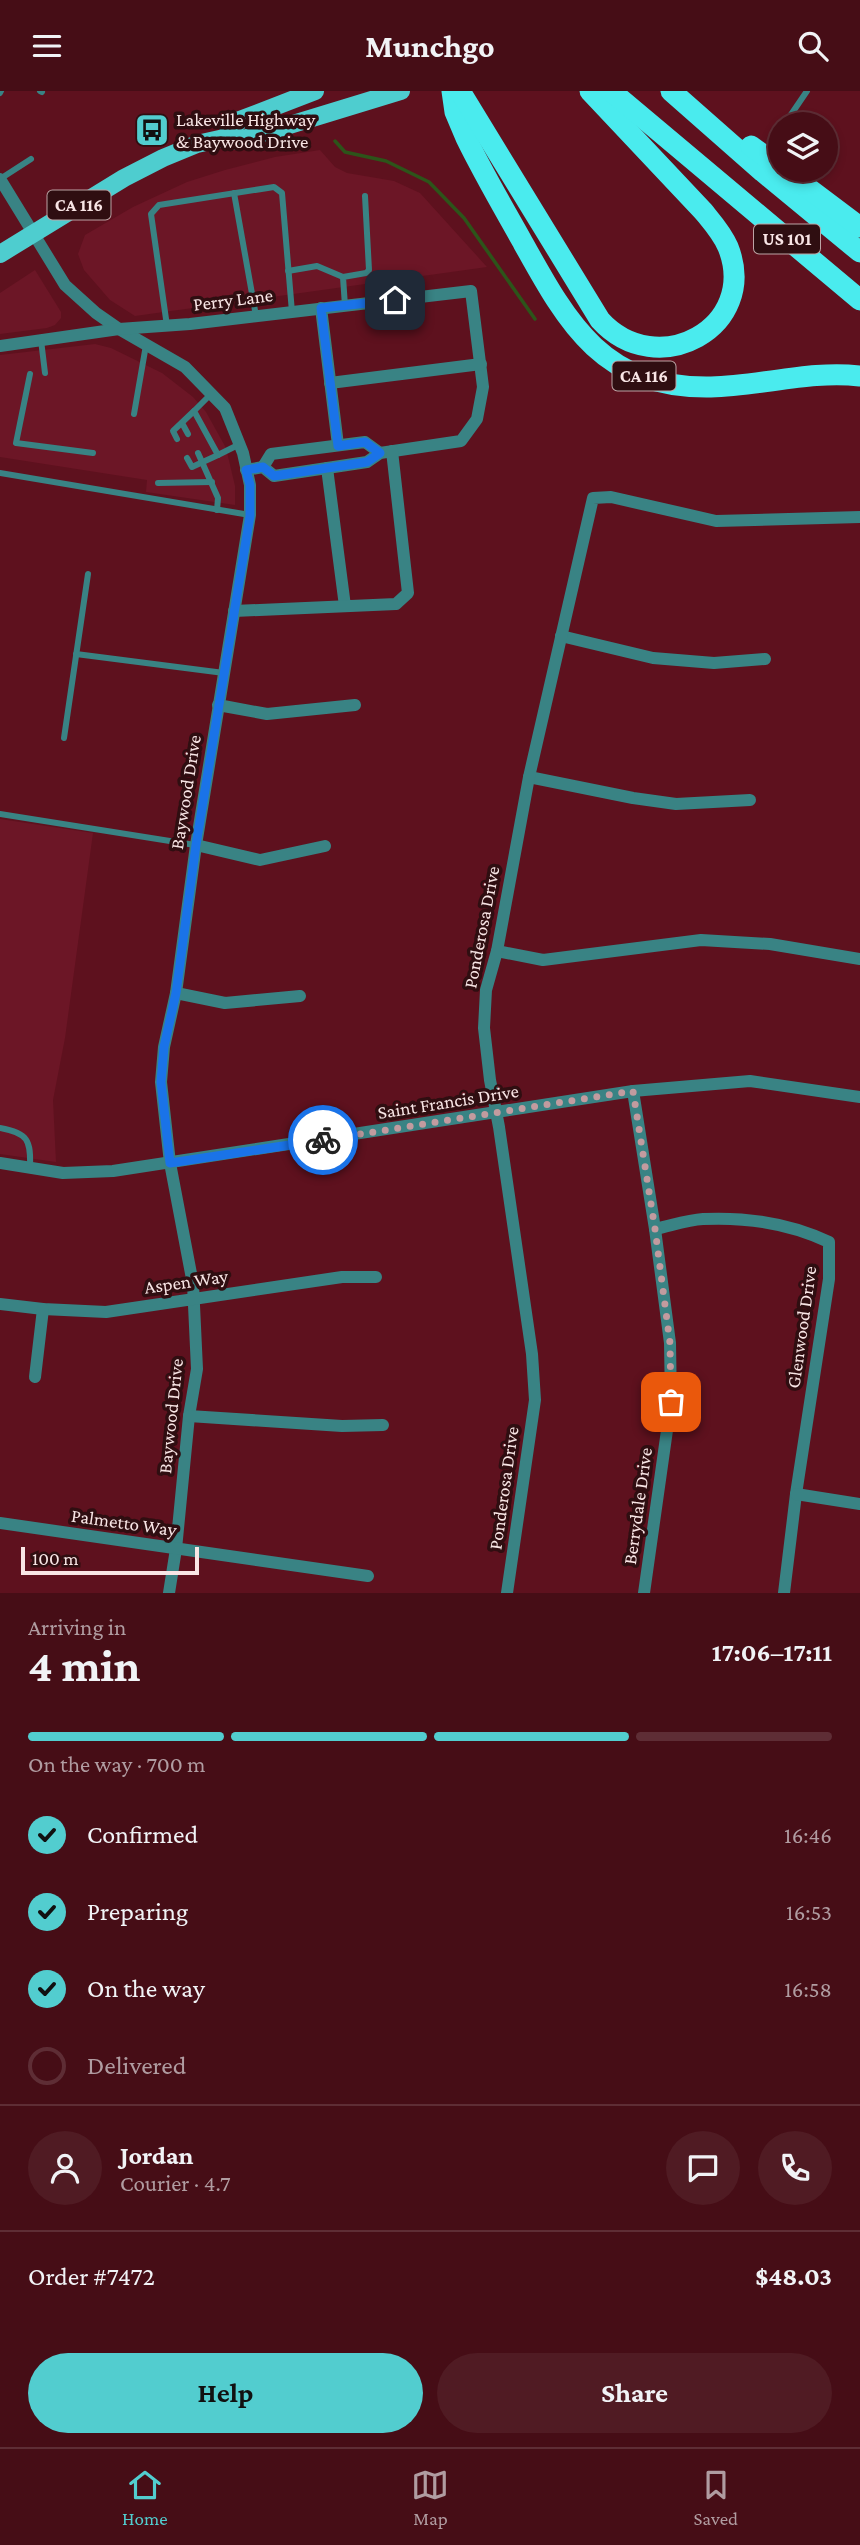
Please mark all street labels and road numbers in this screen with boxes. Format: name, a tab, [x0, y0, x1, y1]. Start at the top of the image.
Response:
road number: CA 116	[48, 191, 110, 219]
road number: US 101	[754, 225, 820, 253]
street label: Perry Lane	[192, 284, 274, 315]
road number: CA 116	[612, 361, 676, 391]
street label: Baywood Drive	[166, 733, 205, 851]
street label: Ponderosa Drive	[459, 864, 504, 990]
street label: Saint Francis Drive	[376, 1080, 520, 1123]
street label: Aspen Way	[143, 1265, 230, 1298]
street label: Glenwood Drive	[783, 1265, 820, 1389]
street label: Baywood Drive	[154, 1357, 187, 1475]
street label: Ponderosa Drive	[484, 1425, 523, 1551]
street label: Berrydale Drive	[619, 1446, 656, 1566]
street label: Palmetto Way	[70, 1505, 178, 1540]

